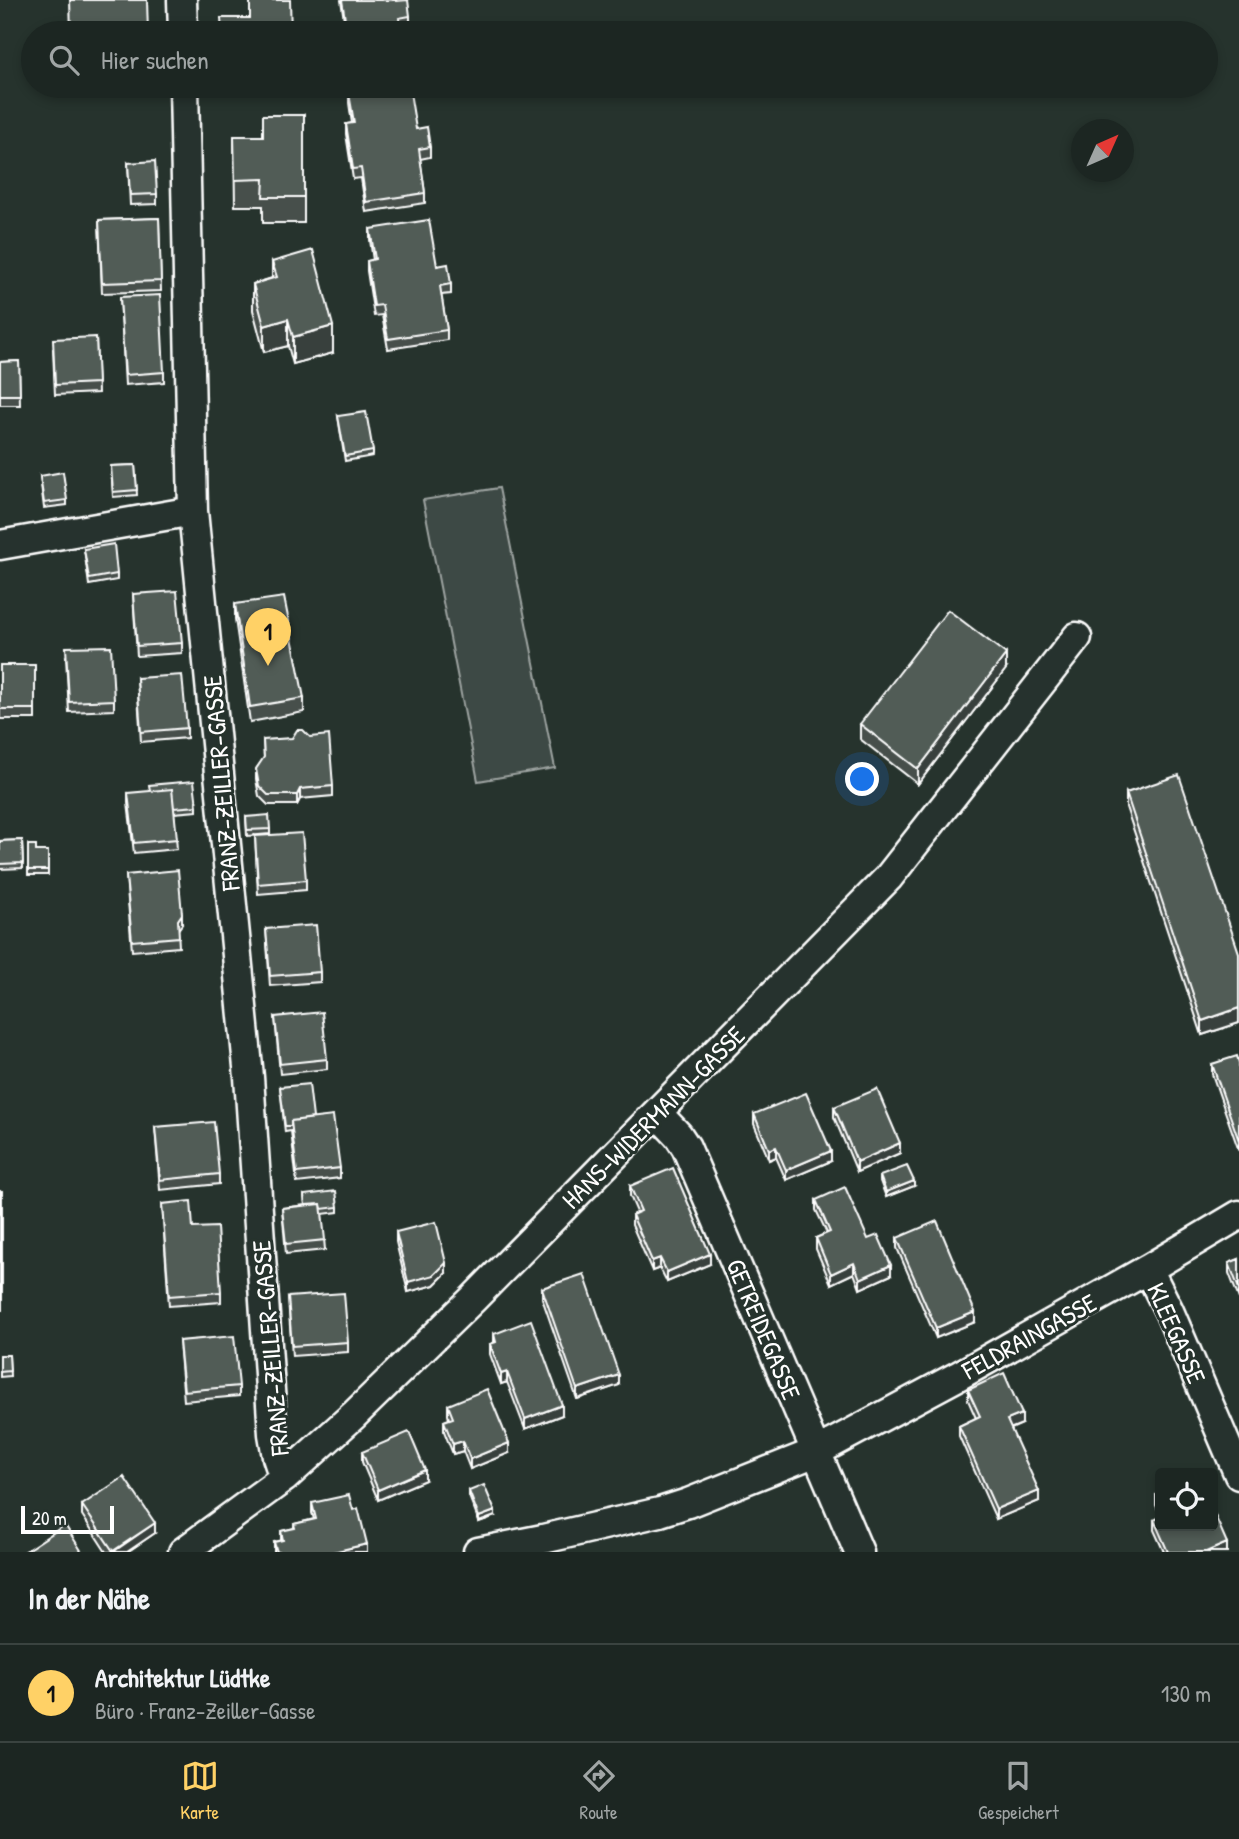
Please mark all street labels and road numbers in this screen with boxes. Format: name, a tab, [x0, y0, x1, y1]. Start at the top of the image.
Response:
street label: FRANZ-ZEILLER-GASSE	[194, 673, 248, 893]
street label: HANS-WIDERMANN-GASSE	[554, 1017, 753, 1216]
street label: FRANZ-ZEILLER-GASSE	[243, 1238, 297, 1458]
street label: GETREIDEGASSE	[719, 1253, 810, 1405]
street label: KLEEGASSE	[1139, 1277, 1215, 1389]
street label: FELDRAINGASSE	[955, 1285, 1103, 1388]

